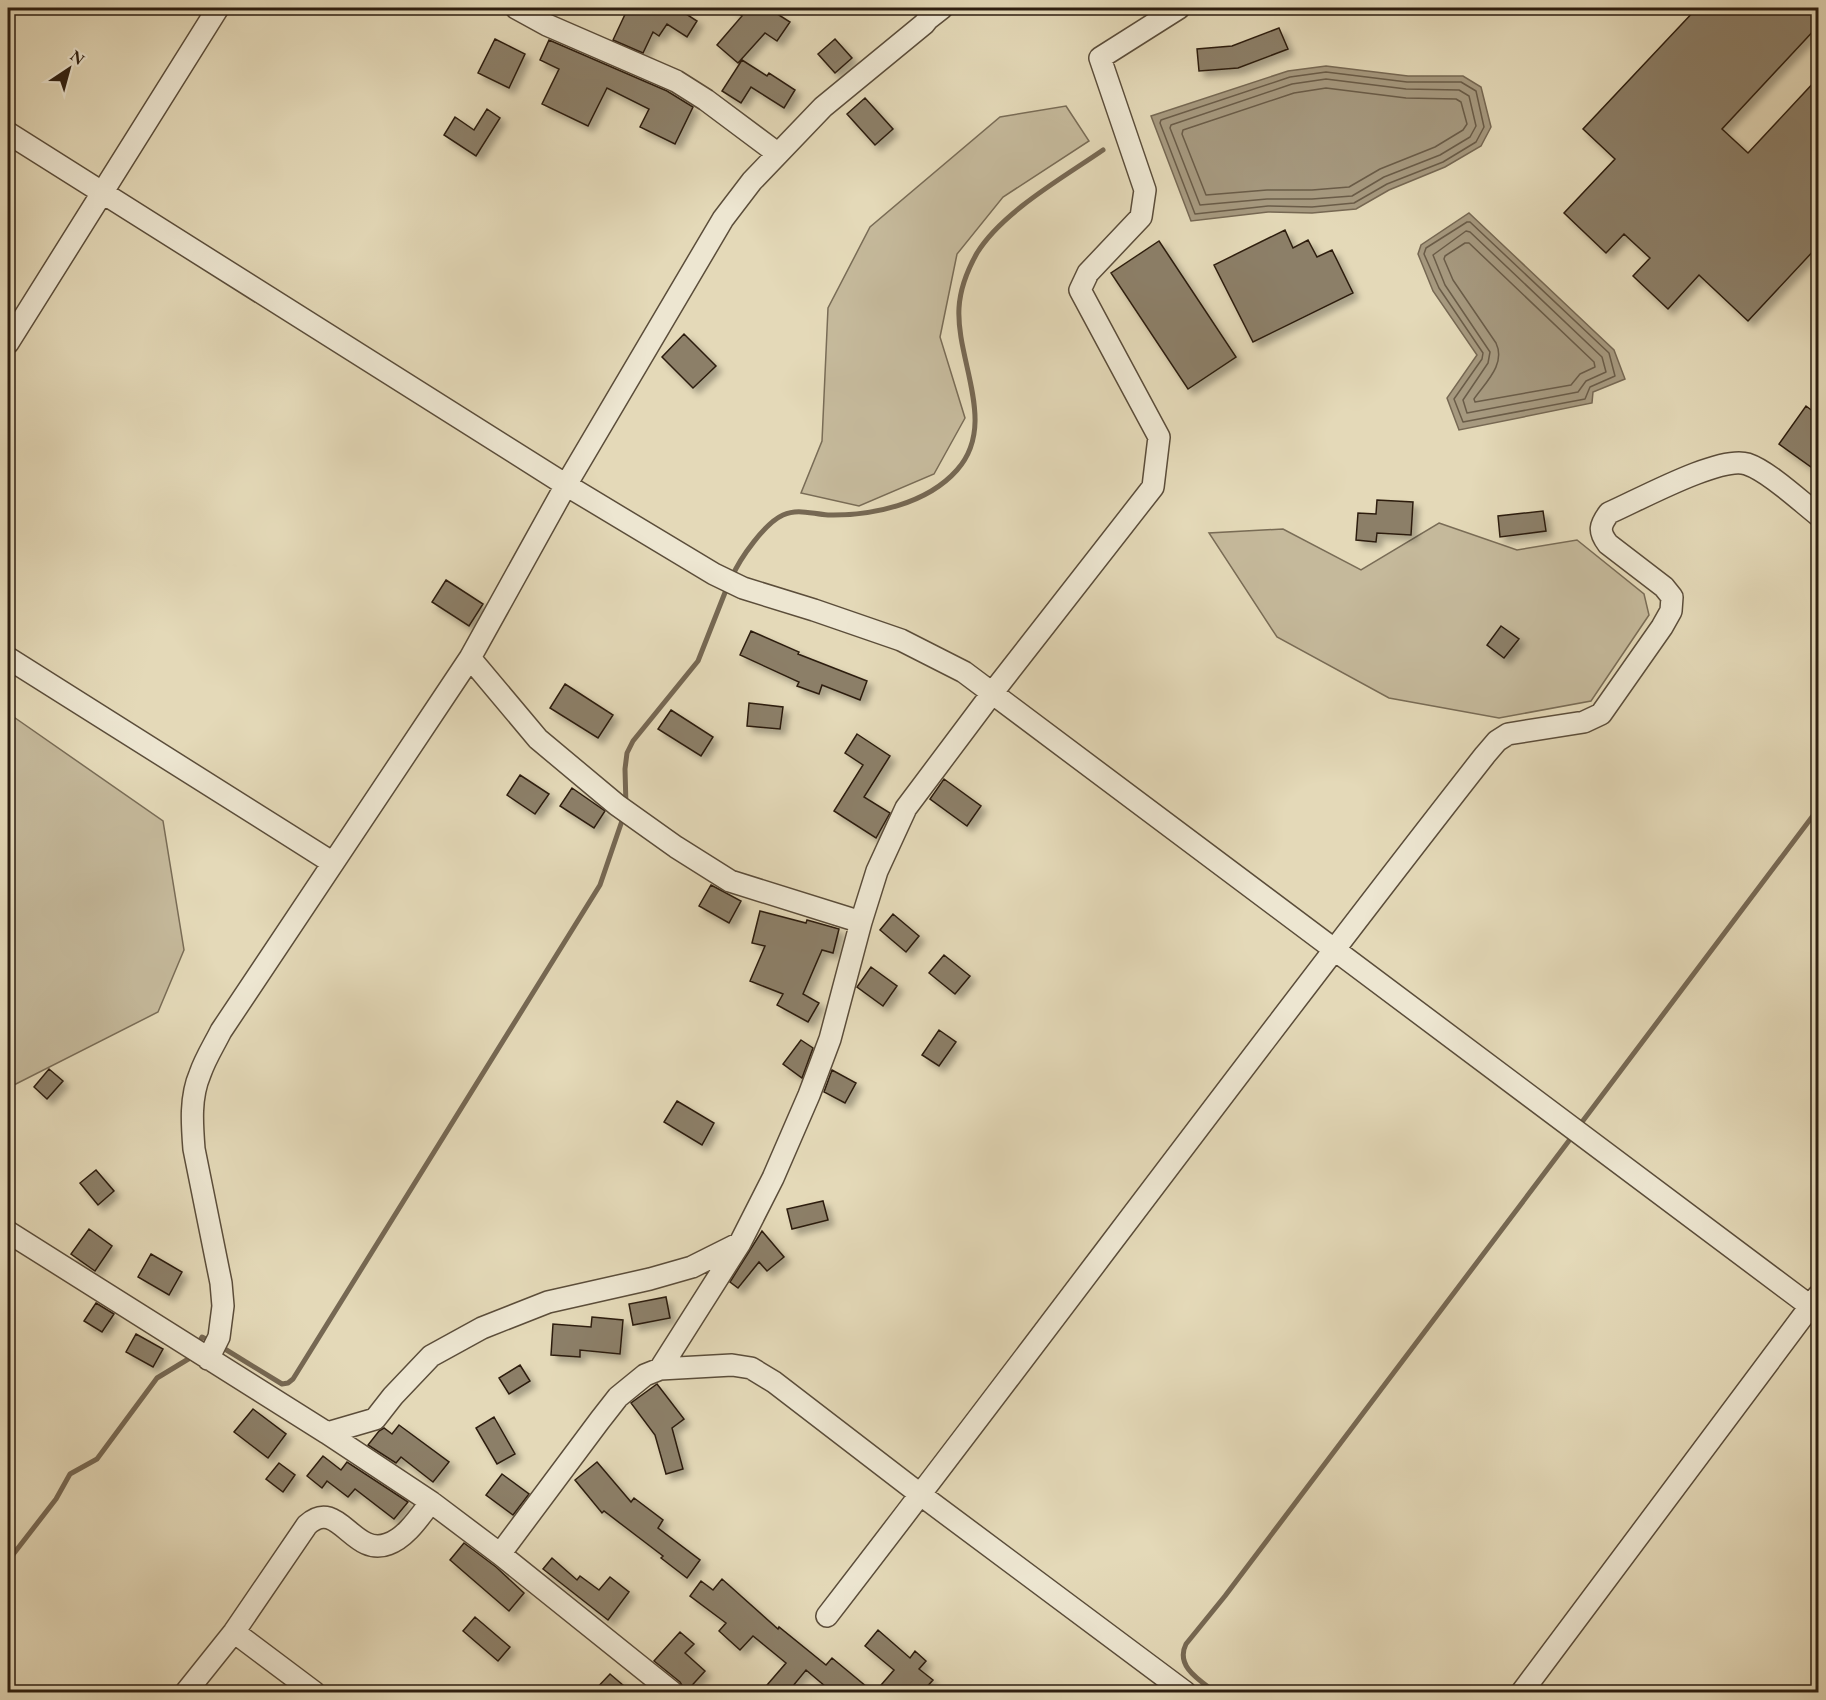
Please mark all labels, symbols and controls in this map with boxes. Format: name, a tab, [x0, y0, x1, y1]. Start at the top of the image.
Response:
north arrow	[39, 39, 99, 99]
text: N	[66, 45, 89, 70]

